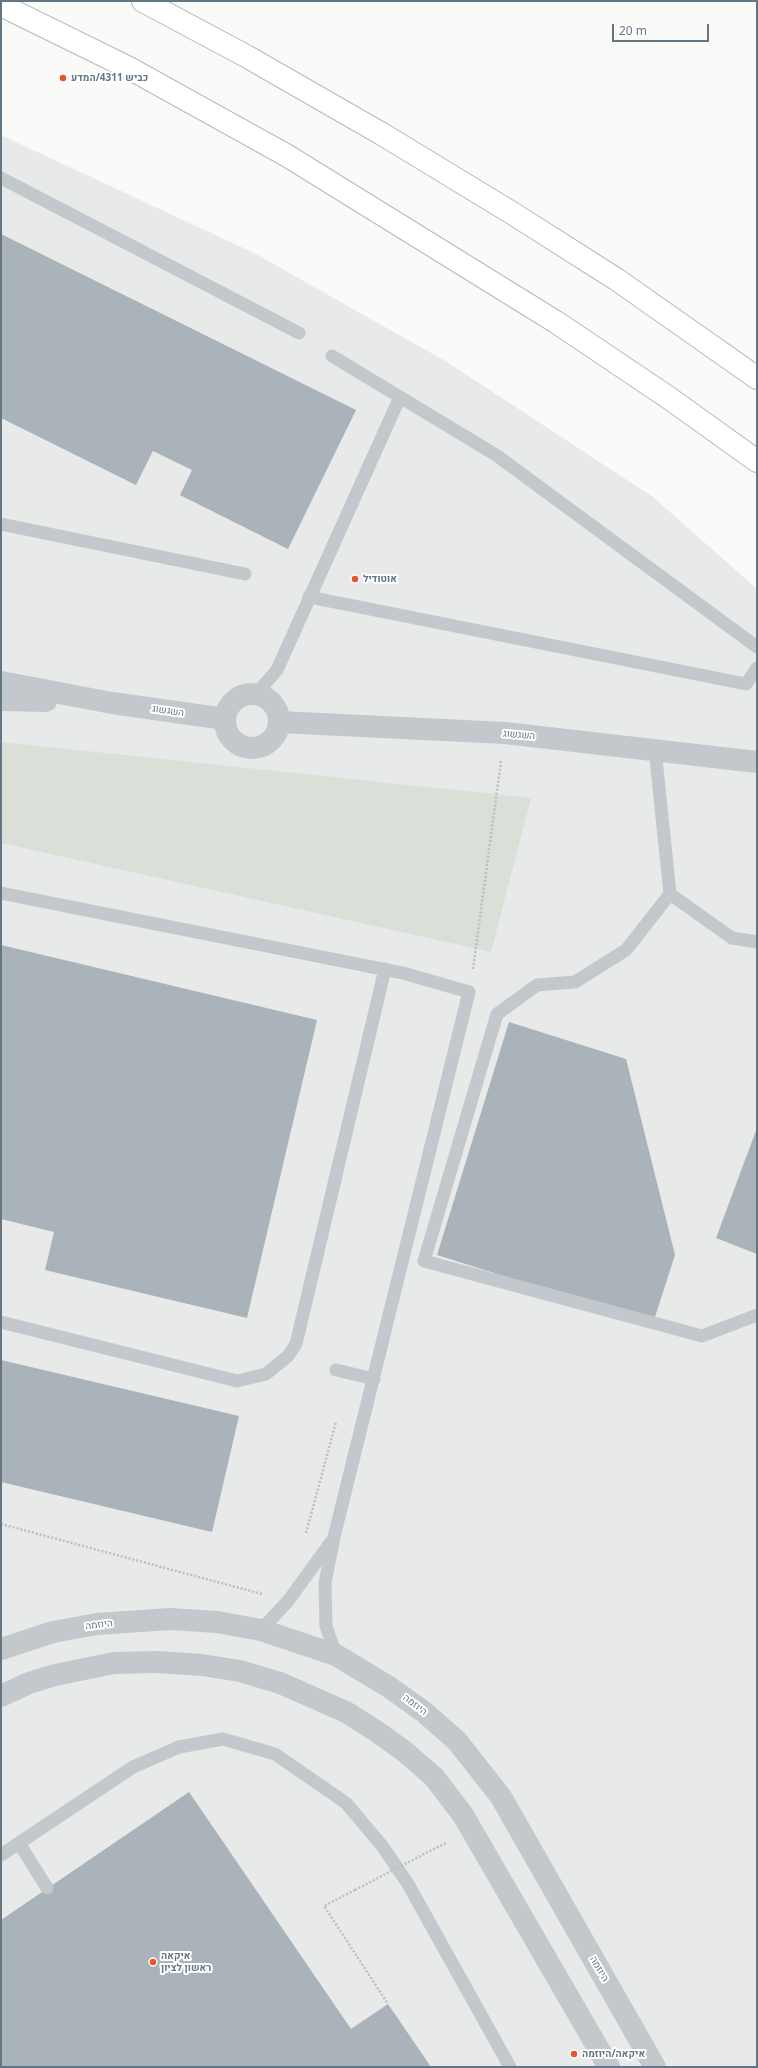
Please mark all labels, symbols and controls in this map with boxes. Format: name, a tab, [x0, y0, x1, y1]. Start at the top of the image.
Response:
scale bar	[614, 16, 711, 42]
text: 20 m	[619, 22, 647, 39]
place label: כביש 4311/המדע	[71, 72, 148, 84]
marker: כביש 4311/המדע	[58, 73, 68, 83]
place label: אוטודיל	[363, 573, 397, 585]
marker: אוטודיל	[350, 574, 360, 584]
street label: השגשוג	[151, 703, 185, 719]
street label: השגשוג	[502, 728, 536, 742]
street label: היוזמה	[85, 1617, 113, 1633]
street label: היוזמה	[400, 1692, 430, 1718]
place label: איקאה ראשון לציון	[161, 1950, 211, 1974]
street label: היוזמה	[587, 1954, 611, 1984]
marker: איקאה ראשון לציון	[148, 1957, 158, 1967]
place label: איקאה/היוזמה	[582, 2048, 645, 2060]
marker: איקאה/היוזמה	[569, 2049, 579, 2059]

